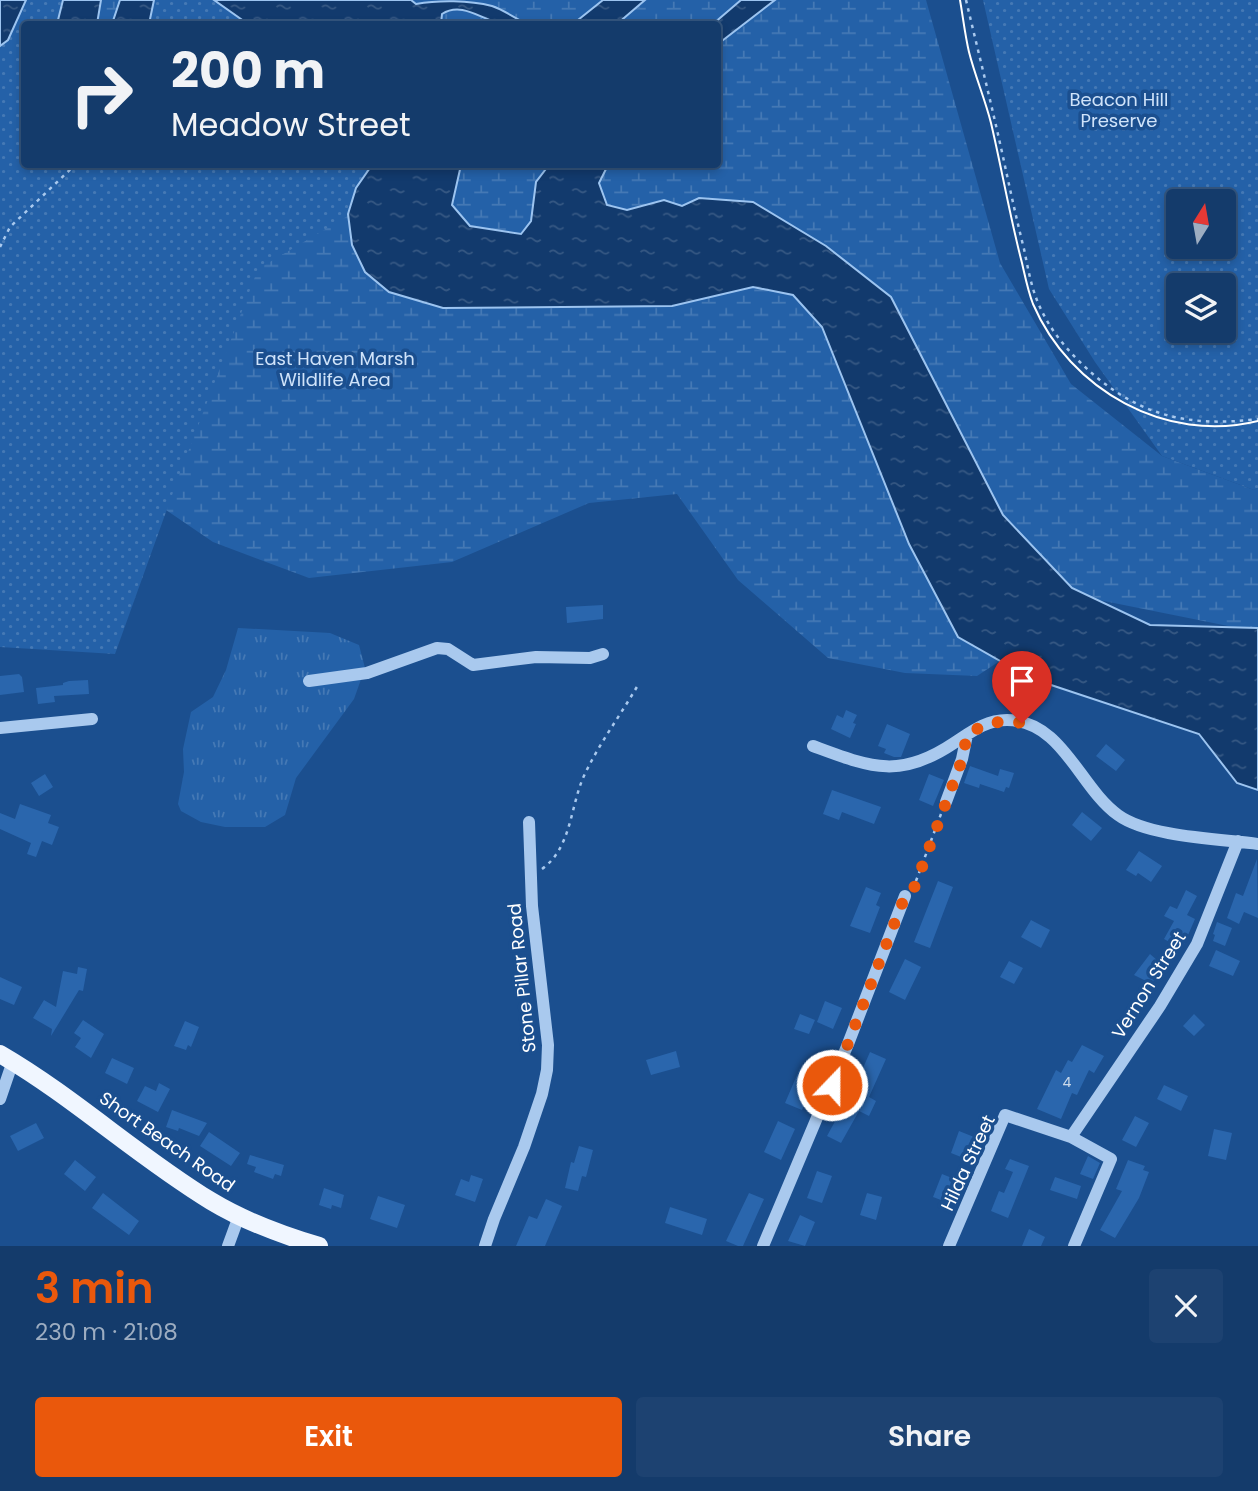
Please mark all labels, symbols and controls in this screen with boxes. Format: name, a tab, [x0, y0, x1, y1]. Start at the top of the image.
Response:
text: 200 m	[171, 37, 325, 105]
icon: right	[56, 49, 147, 140]
park label: Beacon Hill Preserve	[1070, 87, 1168, 133]
text: Meadow Street	[171, 102, 411, 147]
north arrow	[1166, 189, 1236, 259]
map controls	[1166, 189, 1236, 343]
button: layers	[1166, 273, 1236, 343]
park label: East Haven Marsh Wildlife Area	[255, 346, 415, 392]
pin	[992, 651, 1052, 723]
icon: arrive	[1003, 662, 1041, 700]
street label: Stone Pillar Road	[501, 902, 542, 1054]
street label: Vernon Street	[1106, 926, 1192, 1043]
position arrow	[795, 1048, 869, 1122]
house number: 4	[1063, 1072, 1072, 1092]
street label: Short Beach Road	[95, 1085, 240, 1198]
street label: Hilda Street	[934, 1111, 1001, 1215]
text: 3 min	[35, 1259, 154, 1318]
button: close	[1149, 1269, 1223, 1343]
text: 230 m · 21:08	[35, 1316, 178, 1348]
button: Exit	[35, 1397, 622, 1477]
button: Share	[636, 1397, 1223, 1477]

